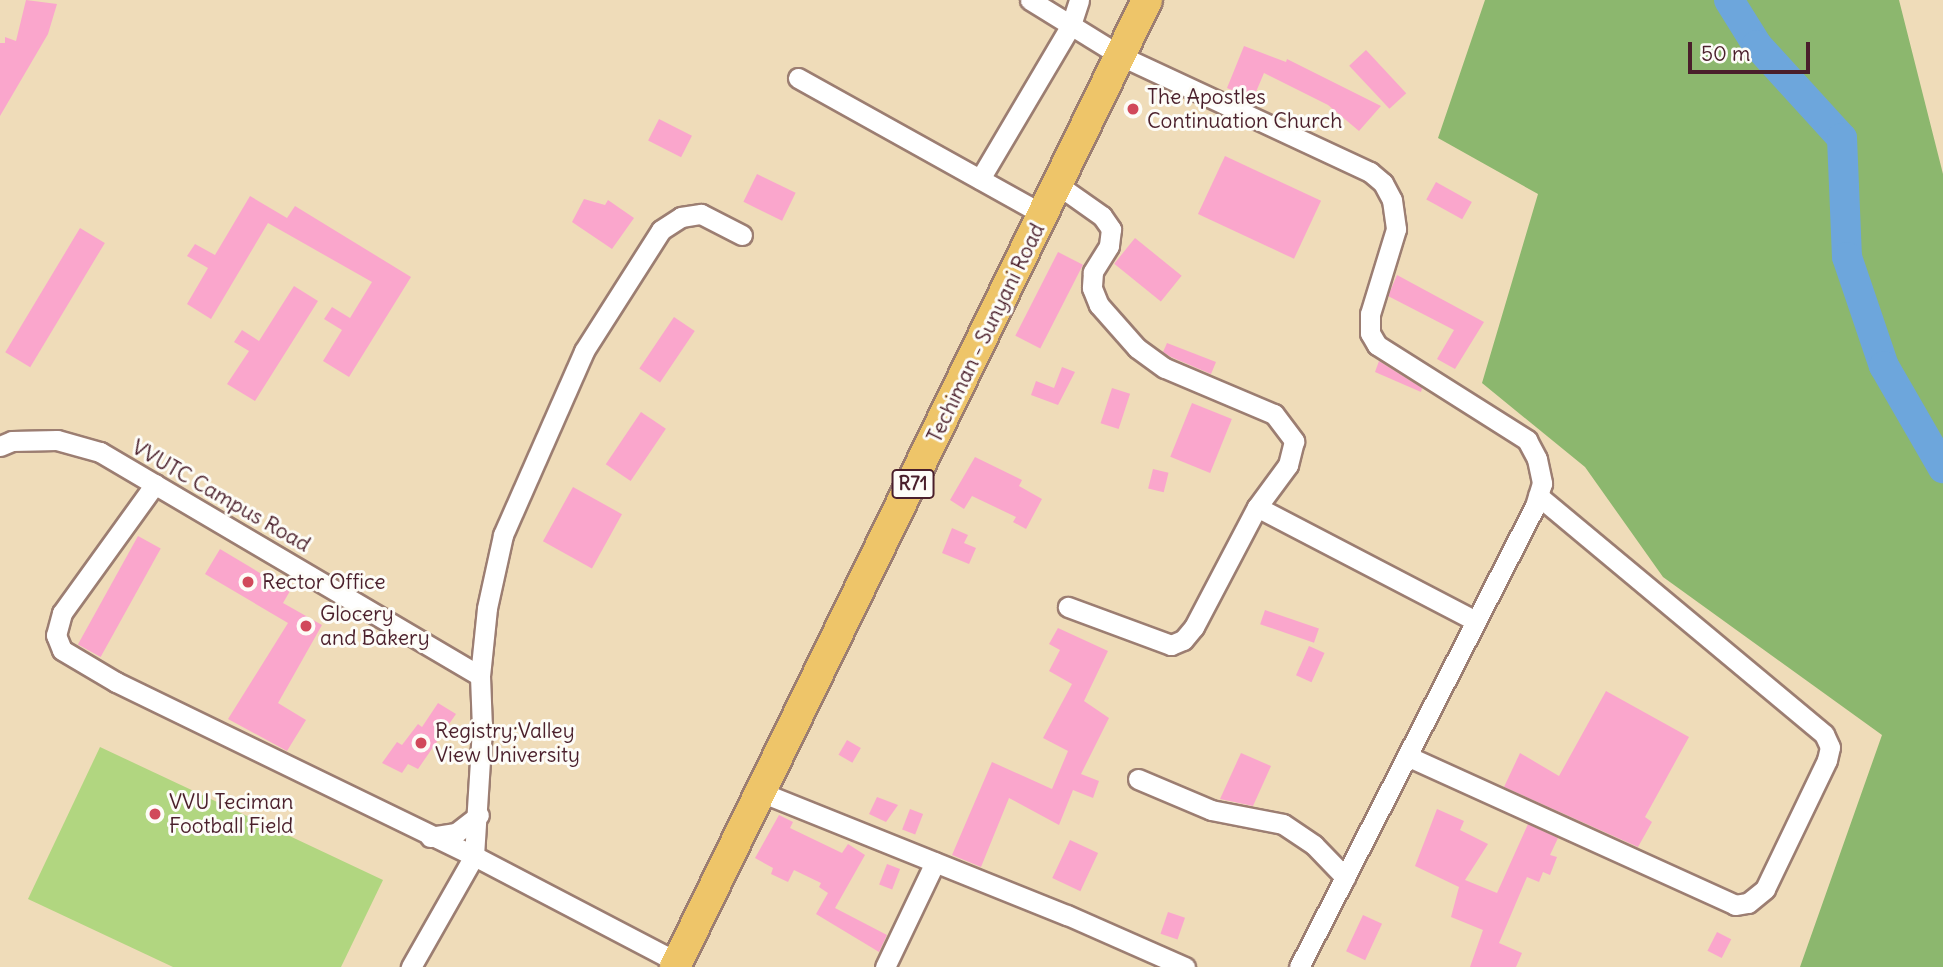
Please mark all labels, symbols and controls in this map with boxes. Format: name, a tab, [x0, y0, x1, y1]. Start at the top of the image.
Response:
scale bar	[1691, 28, 1814, 72]
text: 50 m	[1701, 40, 1750, 67]
place label: The Apostles Continuation Church	[1147, 84, 1342, 134]
marker: The Apostles Continuation Church	[1125, 101, 1141, 117]
street label: Techiman - Sunyani Road	[922, 219, 1050, 447]
street label: VVUTC Campus Road	[127, 435, 315, 557]
road number: R71	[890, 468, 936, 499]
place label: Rector Office	[262, 569, 386, 595]
marker: Rector Office	[240, 574, 256, 590]
place label: Glocery and Bakery	[320, 601, 430, 651]
marker: Glocery and Bakery	[298, 618, 314, 634]
place label: Registry;Valley View University	[435, 718, 580, 768]
marker: Registry;Valley View University	[413, 735, 429, 751]
place label: VVU Teciman Football Field	[169, 789, 293, 839]
marker: VVU Teciman Football Field	[147, 806, 163, 822]

